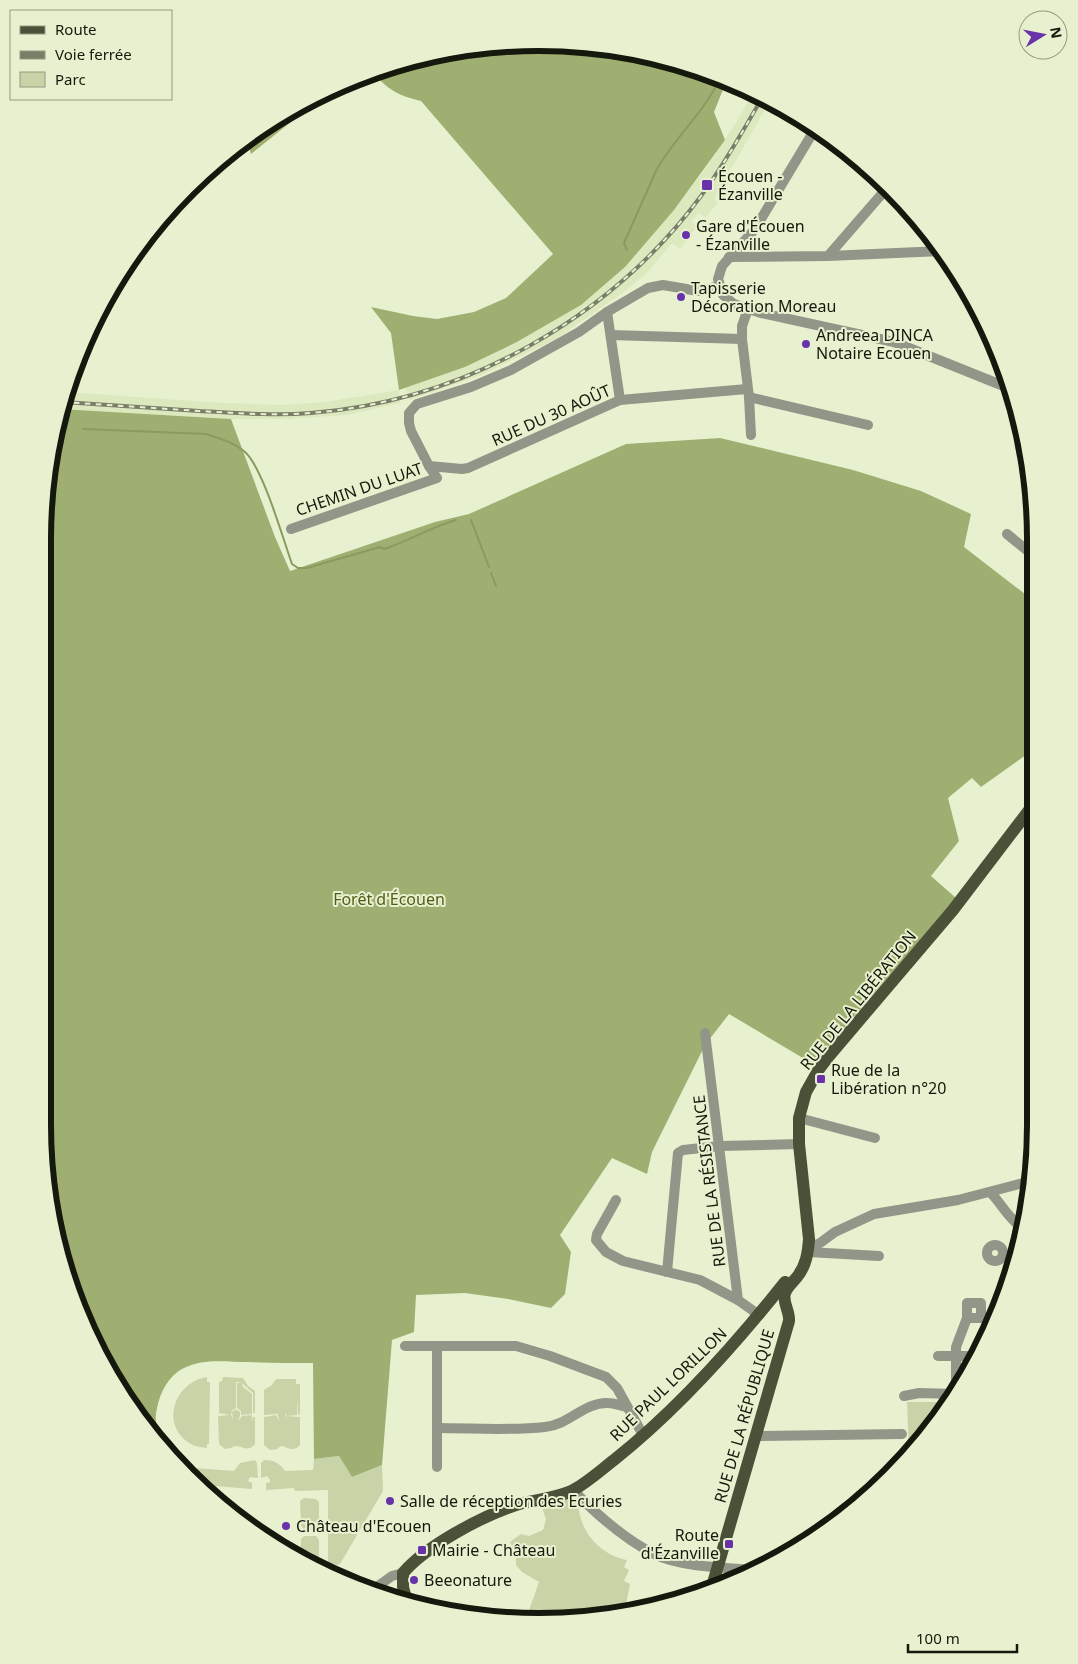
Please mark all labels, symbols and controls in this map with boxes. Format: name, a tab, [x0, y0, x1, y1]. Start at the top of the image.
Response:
legend	[10, 10, 172, 100]
north arrow	[1018, 10, 1068, 60]
text: Route	[55, 19, 97, 39]
text: N	[1046, 25, 1067, 40]
text: Voie ferrée	[55, 44, 132, 64]
text: Parc	[55, 69, 86, 89]
place label: Écouen - Ézanville	[718, 165, 783, 205]
marker: Écouen - Ézanville	[700, 178, 714, 192]
place label: Gare d'Écouen - Ézanville	[696, 215, 805, 255]
marker: Gare d'Écouen - Ézanville	[680, 229, 692, 241]
place label: Tapisserie Décoration Moreau	[691, 277, 836, 317]
marker: Tapisserie Décoration Moreau	[675, 291, 687, 303]
place label: Andreea DINCA Notaire Ecouen	[816, 324, 934, 364]
marker: Andreea DINCA Notaire Ecouen	[800, 338, 812, 350]
street label: RUE DU 30 AOÛT	[488, 379, 614, 451]
street label: CHEMIN DU LUAT	[293, 457, 425, 521]
park label: Forêt d'Écouen	[333, 888, 445, 910]
street label: RUE DE LA LIBÉRATION	[795, 926, 921, 1074]
place label: Rue de la Libération n°20	[831, 1059, 946, 1099]
marker: Rue de la Libération n°20	[815, 1073, 827, 1085]
street label: RUE DE LA RÉSISTANCE	[688, 1094, 730, 1268]
street label: RUE PAUL LORILLON	[605, 1322, 731, 1446]
street label: RUE DE LA RÉPUBLIQUE	[709, 1327, 779, 1505]
place label: Salle de réception des Ecuries	[400, 1490, 622, 1512]
marker: Salle de réception des Ecuries	[384, 1495, 396, 1507]
place label: Château d'Ecouen	[296, 1515, 431, 1537]
marker: Château d'Ecouen	[280, 1520, 292, 1532]
place label: Route d'Ézanville	[641, 1524, 719, 1564]
marker: Route d'Ézanville	[723, 1538, 735, 1550]
place label: Mairie - Château	[432, 1539, 556, 1561]
marker: Mairie - Château	[416, 1544, 428, 1556]
place label: Beeonature	[424, 1569, 512, 1591]
marker: Beeonature	[408, 1574, 420, 1586]
scale bar	[908, 1622, 1017, 1654]
text: 100 m	[916, 1628, 960, 1648]

